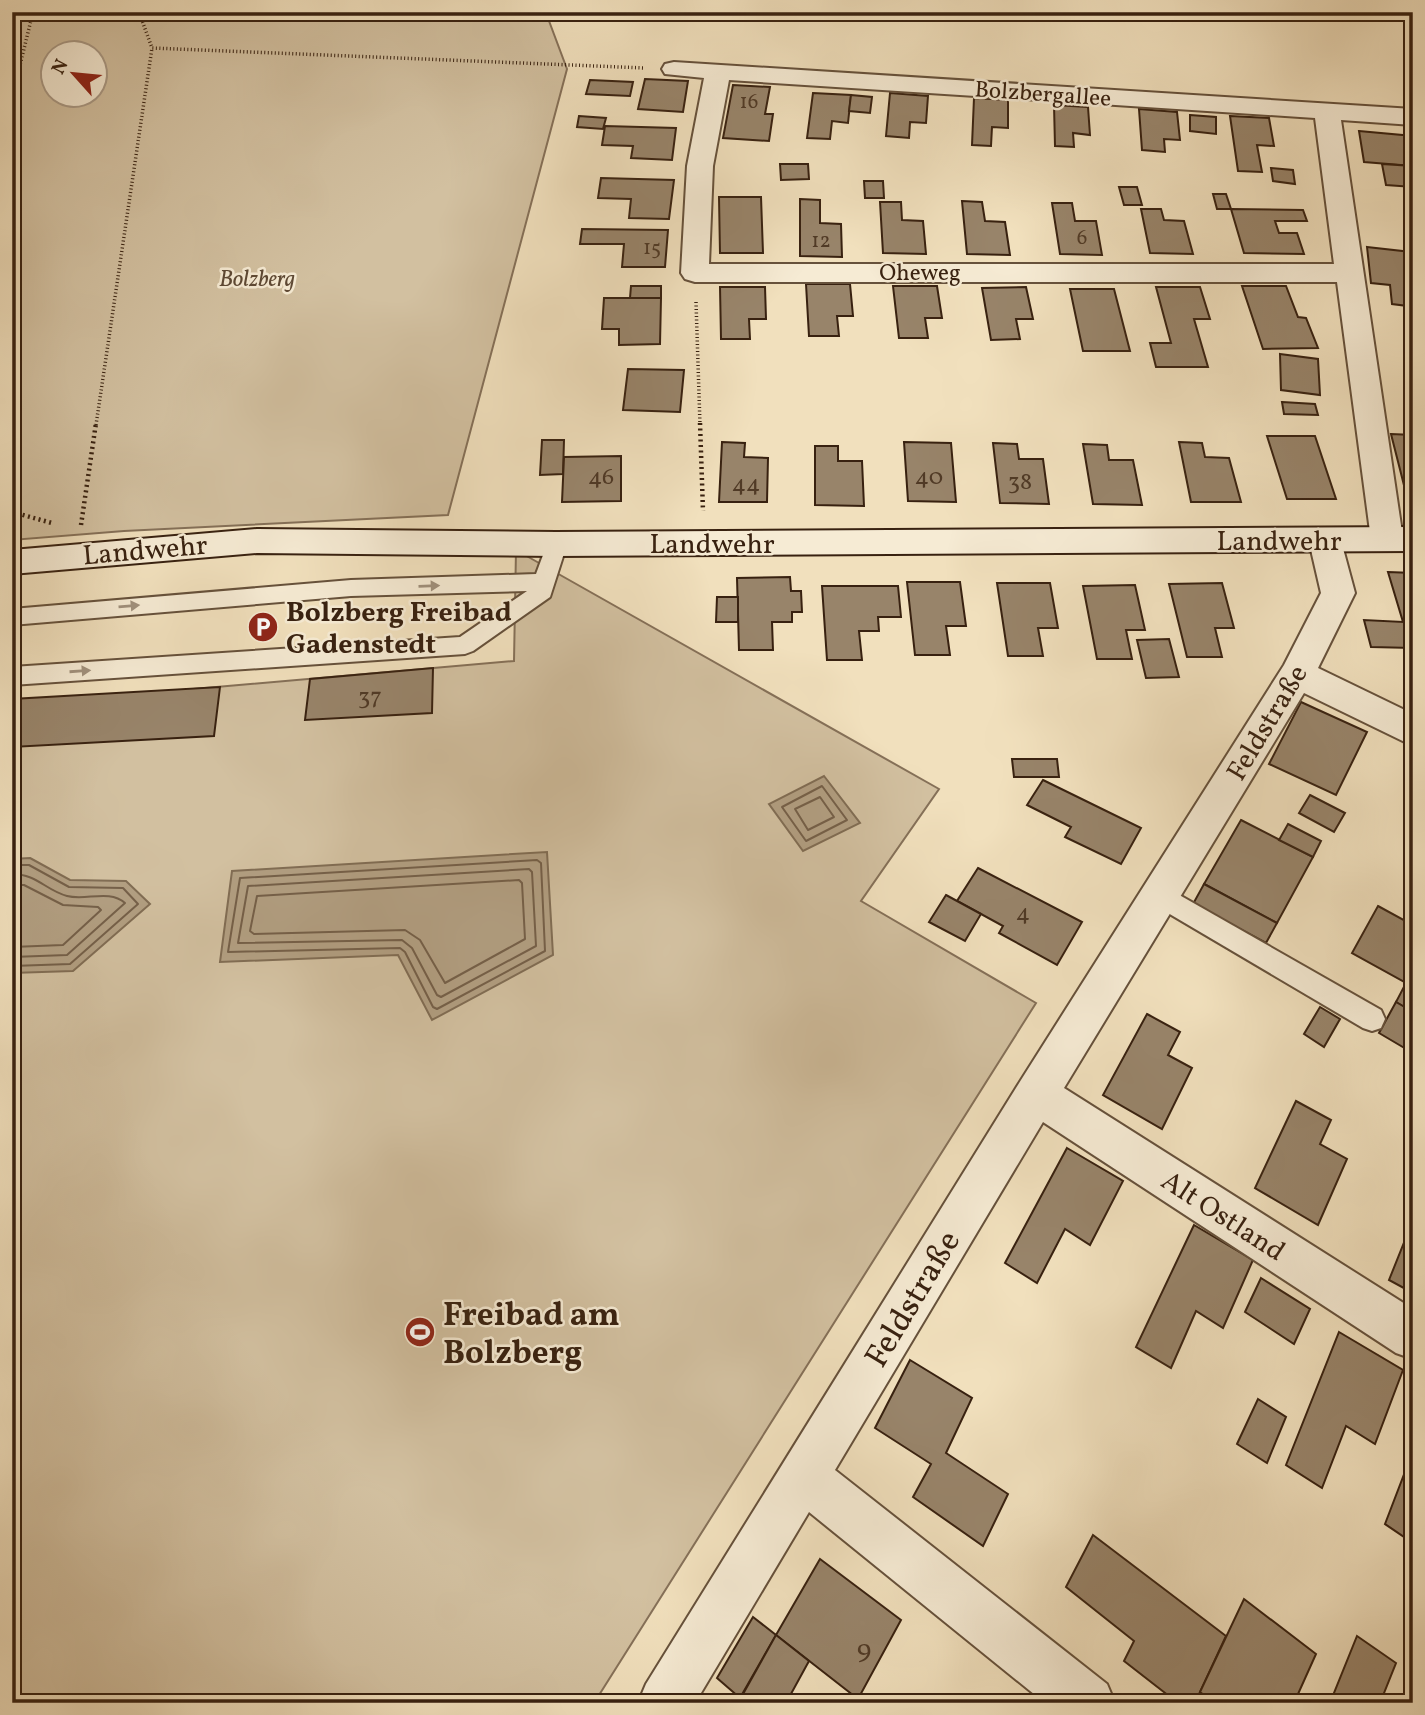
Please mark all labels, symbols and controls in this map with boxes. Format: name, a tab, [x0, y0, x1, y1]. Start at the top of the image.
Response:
north arrow	[38, 38, 108, 108]
text: N	[46, 55, 75, 79]
street label: Bolzbergallee	[974, 74, 1112, 116]
house number: 16	[740, 88, 758, 117]
house number: 6	[1077, 224, 1087, 253]
house number: 12	[811, 227, 831, 256]
house number: 15	[643, 234, 661, 263]
street label: Oheweg	[879, 258, 961, 290]
park label: Bolzberg	[219, 264, 295, 296]
house number: 46	[588, 461, 614, 495]
house number: 40	[915, 461, 943, 495]
house number: 38	[1008, 466, 1032, 500]
house number: 44	[732, 468, 760, 502]
street label: Landwehr	[1216, 523, 1342, 562]
street label: Landwehr	[649, 526, 775, 565]
street label: Landwehr	[81, 527, 210, 576]
one-way arrow	[418, 580, 440, 591]
place label: Bolzberg Freibad Gadenstedt	[286, 594, 512, 665]
one-way arrow	[118, 601, 140, 612]
parking icon: Bolzberg Freibad Gadenstedt	[246, 610, 280, 644]
street label: Feldstraße	[1218, 658, 1318, 789]
one-way arrow	[70, 665, 92, 676]
house number: 37	[358, 681, 382, 715]
house number: 4	[1016, 897, 1030, 931]
street label: Alt Ostland	[1153, 1162, 1292, 1272]
street label: Feldstraße	[855, 1223, 973, 1377]
place label: Freibad am Bolzberg	[443, 1294, 620, 1378]
sports icon: Freibad am Bolzberg	[403, 1315, 437, 1349]
house number: 9	[857, 1631, 871, 1670]

